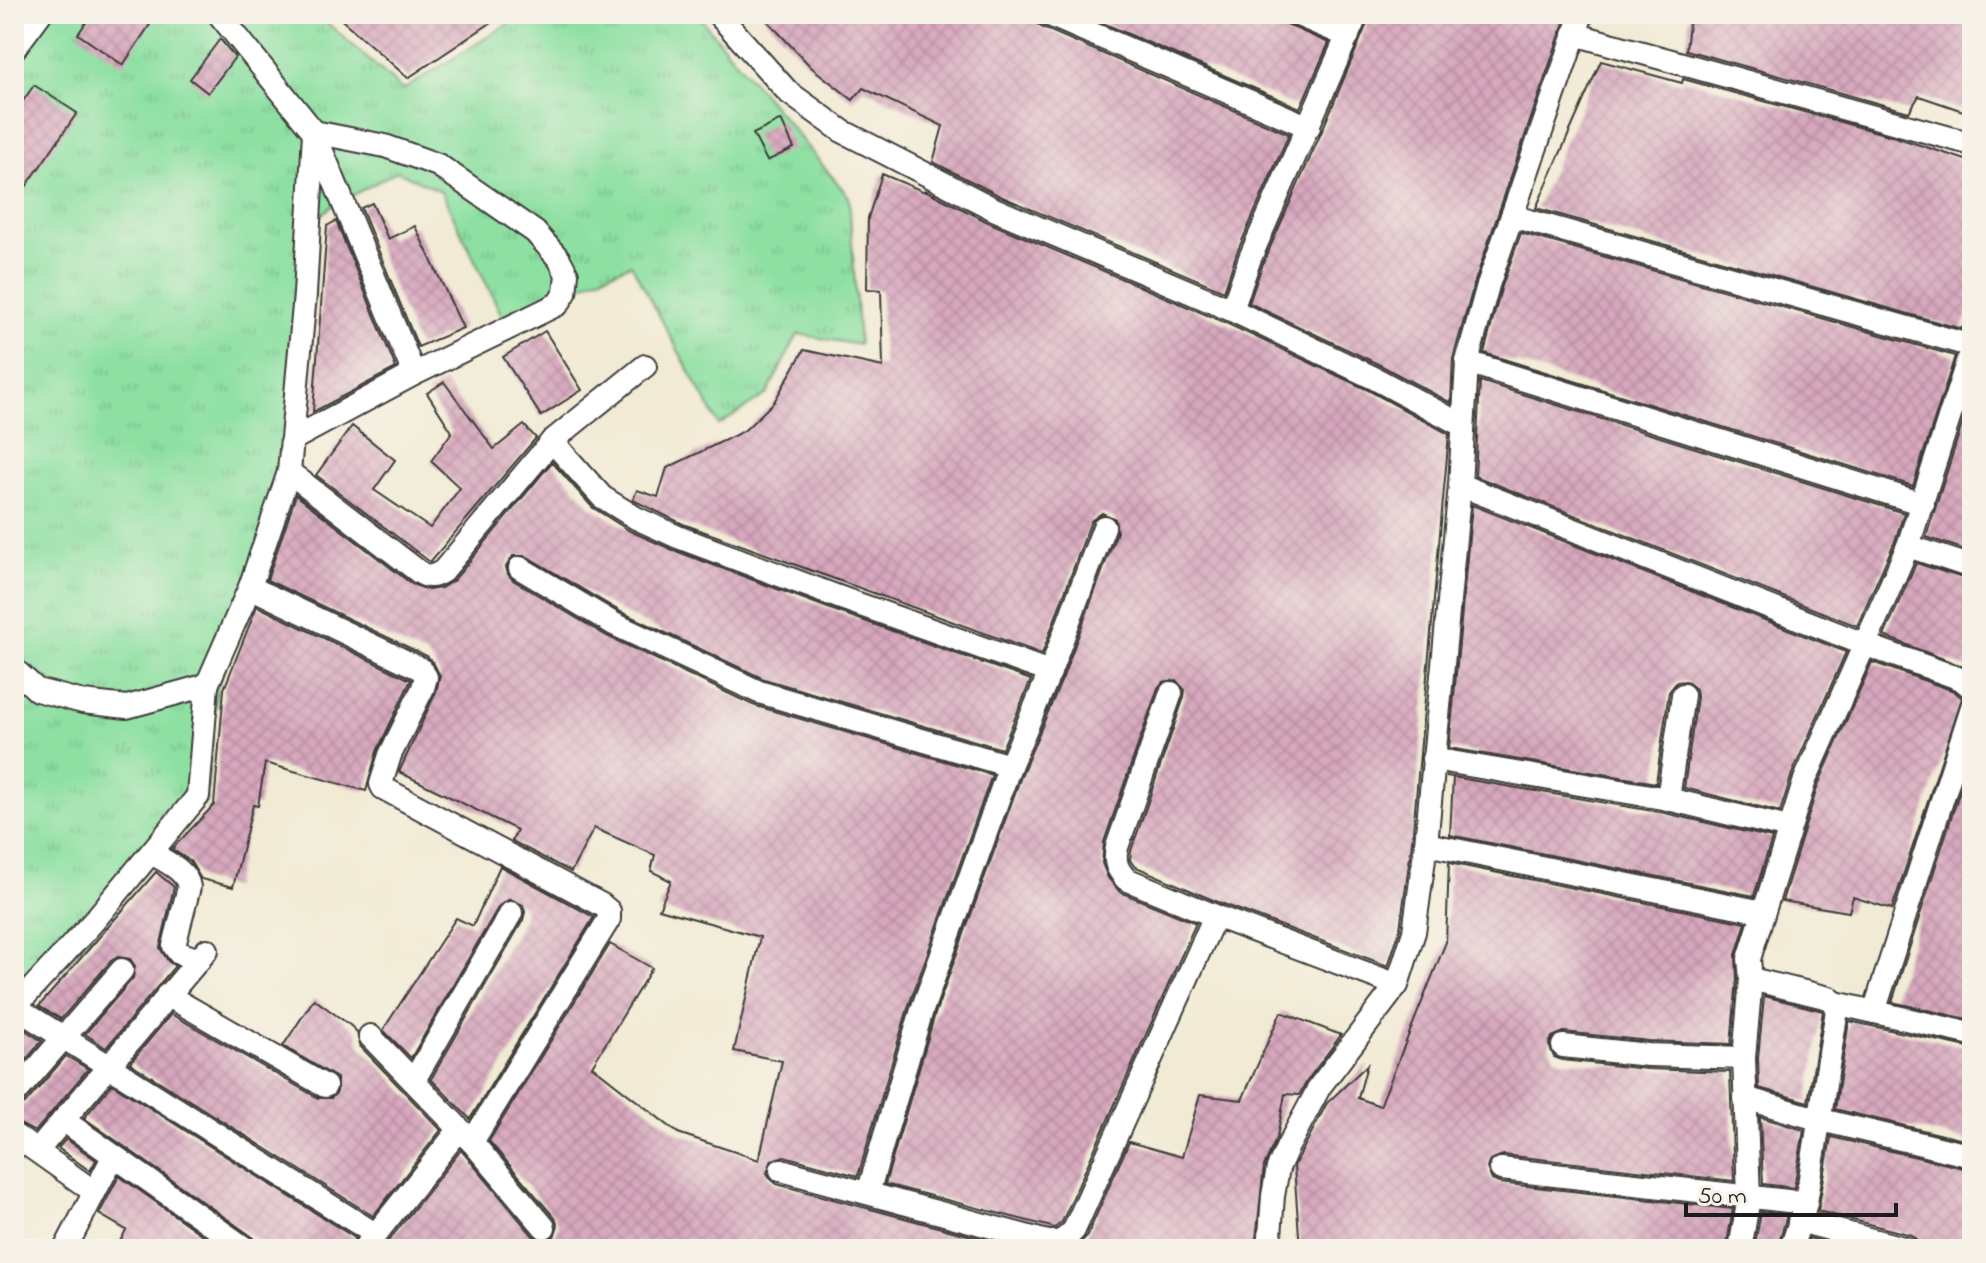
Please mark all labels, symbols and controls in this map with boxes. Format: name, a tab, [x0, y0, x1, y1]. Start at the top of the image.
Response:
scale bar	[1686, 1167, 1896, 1217]
text: 50 m	[1698, 1180, 1747, 1215]

